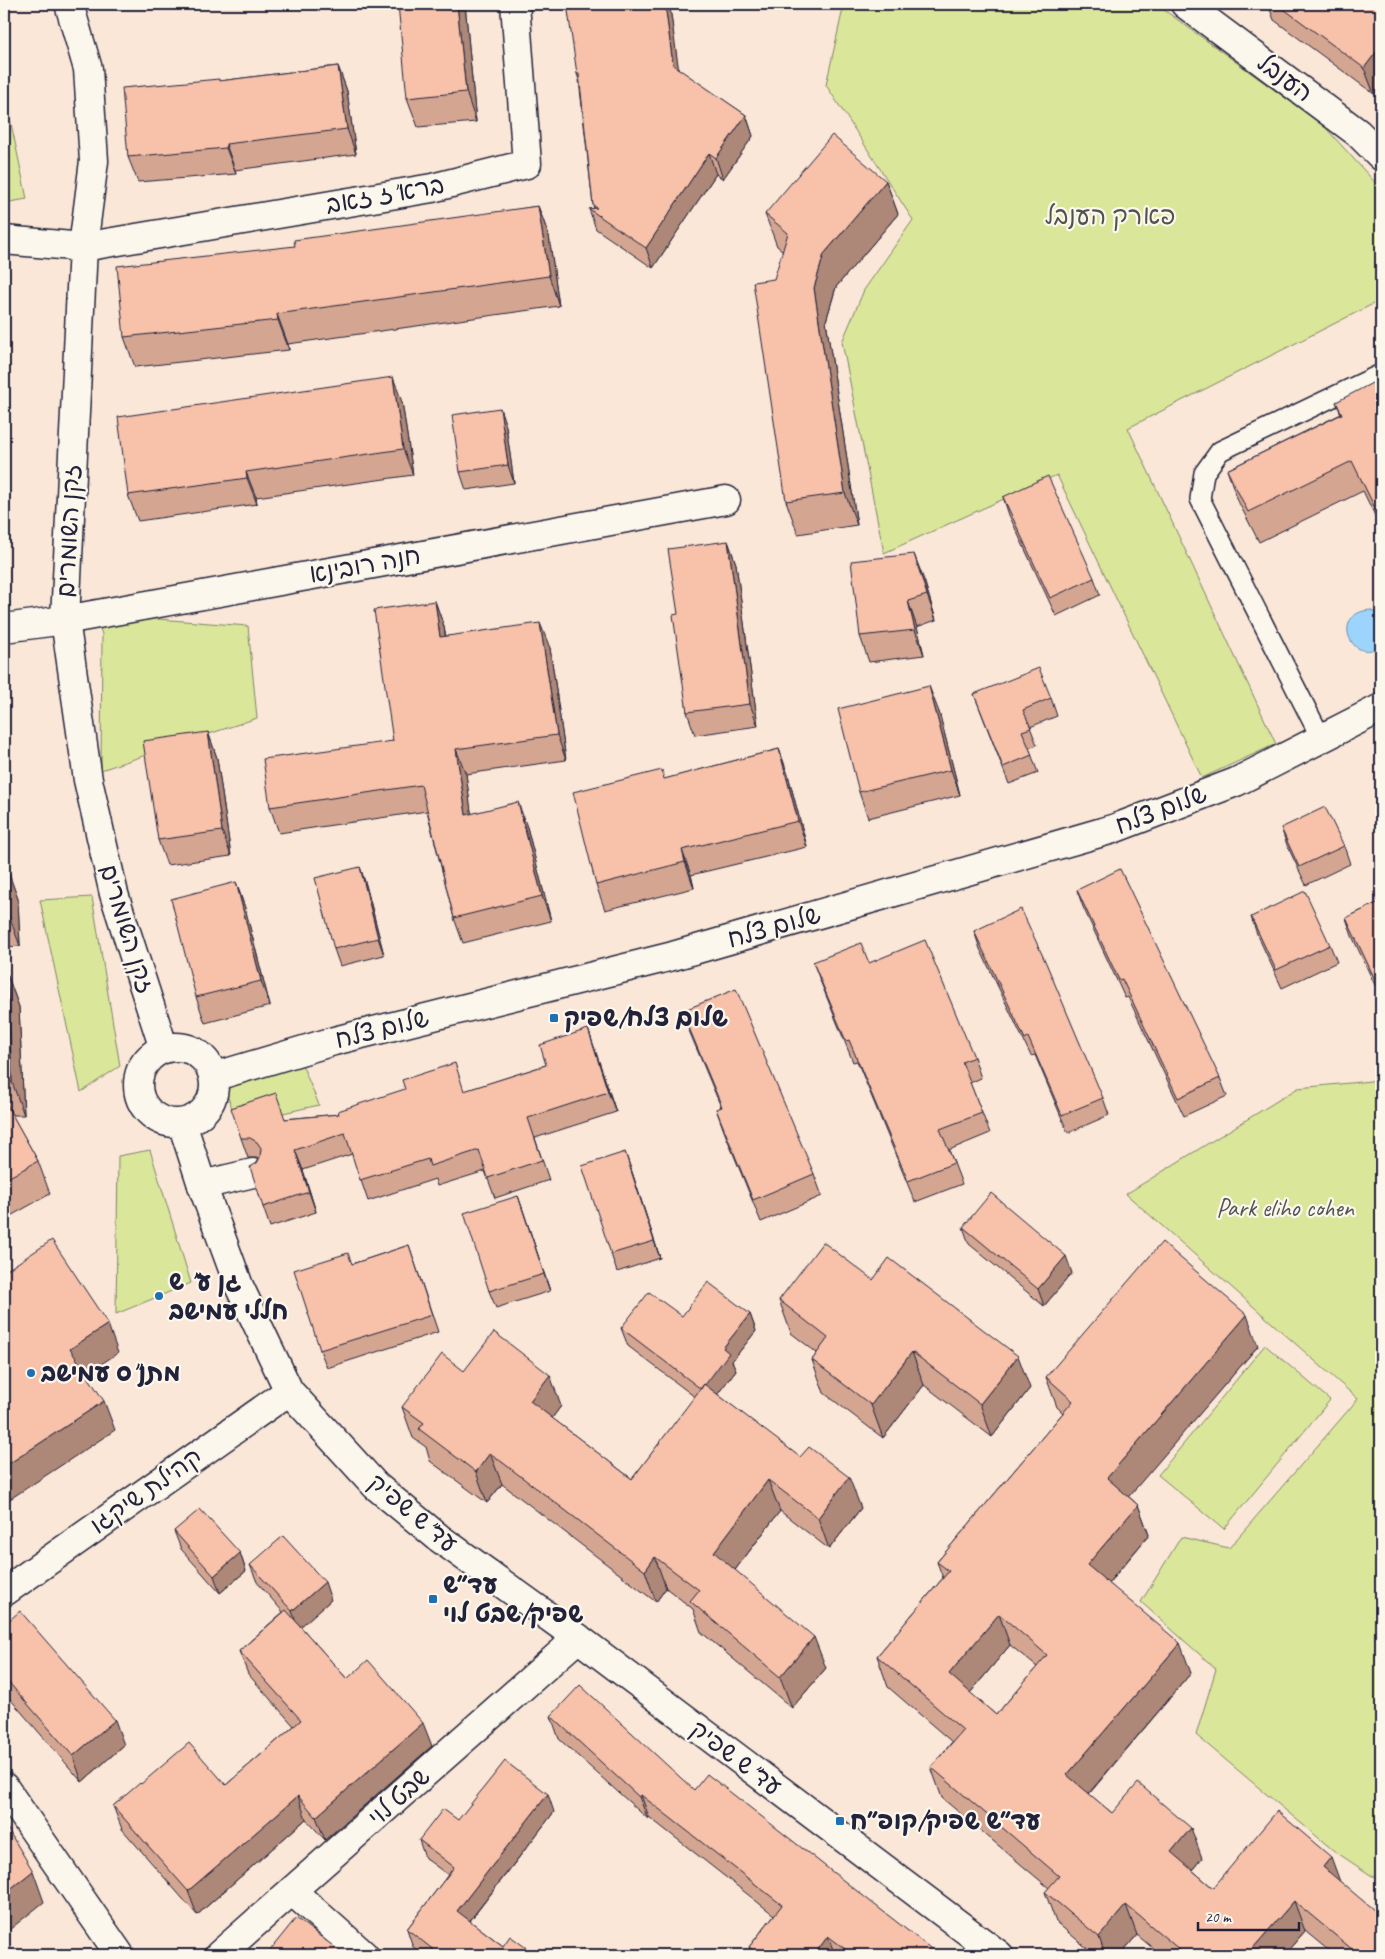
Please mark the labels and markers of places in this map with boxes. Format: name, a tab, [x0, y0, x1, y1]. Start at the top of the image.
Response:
place label: שלום צלח/שפיק	[564, 1002, 728, 1034]
marker: שלום צלח/שפיק	[548, 1012, 560, 1024]
place label: גן ע" ש חללי עמישב	[168, 1266, 288, 1327]
marker: גן ע" ש חללי עמישב	[153, 1290, 165, 1302]
place label: מתנ"ס עמישב	[40, 1357, 180, 1389]
marker: מתנ"ס עמישב	[25, 1367, 37, 1379]
place label: עד״ש שפיק/שבט לוי	[443, 1569, 584, 1630]
marker: עד״ש שפיק/שבט לוי	[427, 1593, 439, 1605]
place label: עד״ש שפיק/קופ״ח	[850, 1805, 1041, 1837]
marker: עד״ש שפיק/קופ״ח	[834, 1815, 846, 1827]

